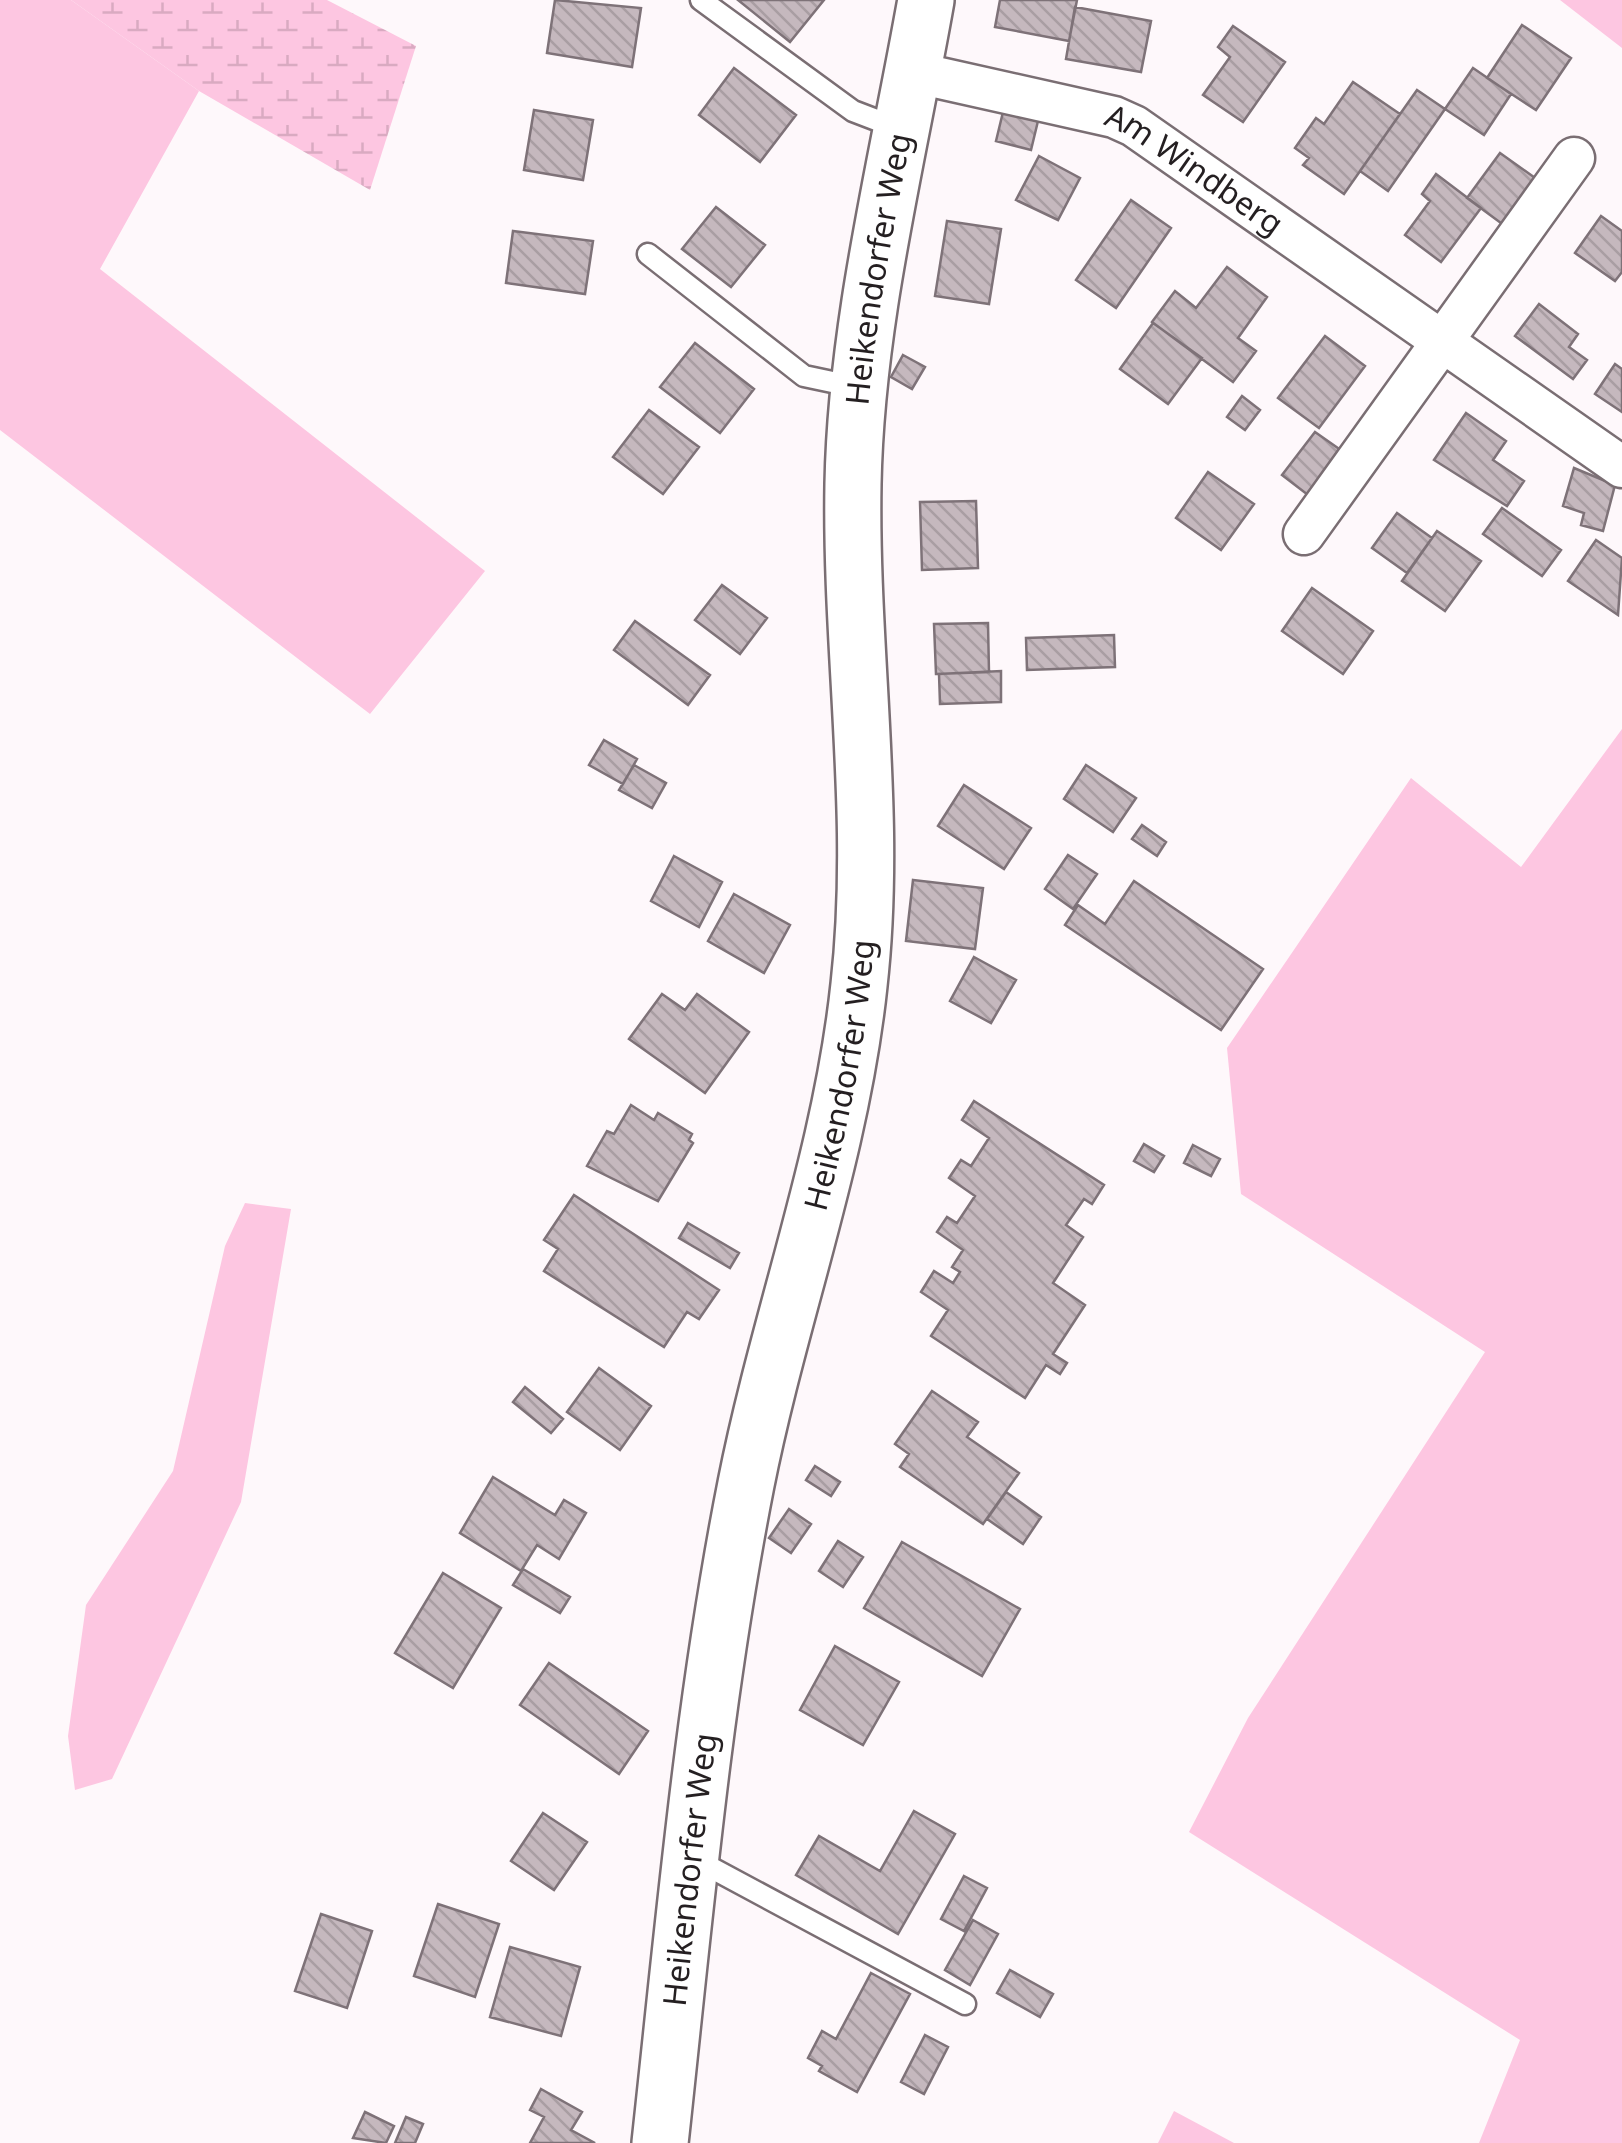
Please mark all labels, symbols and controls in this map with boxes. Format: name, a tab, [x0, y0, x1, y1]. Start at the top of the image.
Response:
street label: Am Windberg	[1099, 93, 1293, 244]
street label: Heikendorfer Weg	[834, 129, 920, 407]
street label: Heikendorfer Weg	[793, 938, 883, 1215]
street label: Heikendorfer Weg	[652, 1730, 726, 2008]

